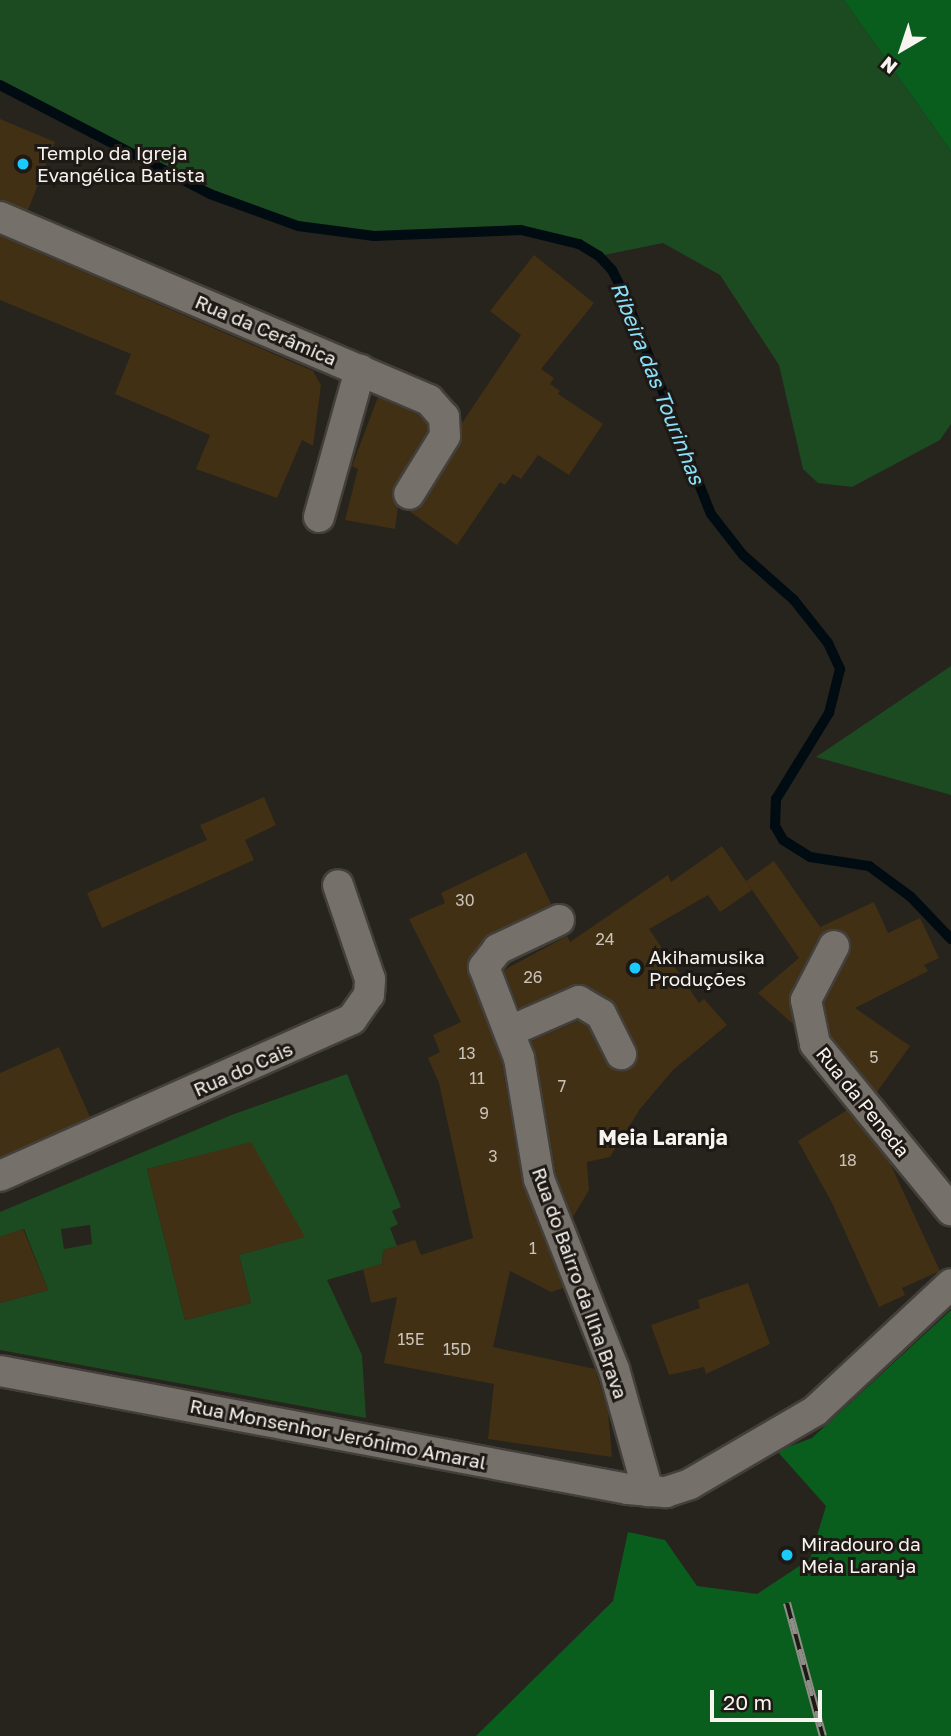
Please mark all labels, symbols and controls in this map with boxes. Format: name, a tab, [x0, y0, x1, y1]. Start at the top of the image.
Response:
north arrow	[867, 14, 937, 84]
text: N	[876, 52, 901, 79]
place label: Templo da Igreja Evangélica Batista	[37, 142, 205, 186]
marker: Templo da Igreja Evangélica Batista	[15, 156, 31, 172]
water label: Ribeira das Tourinhas	[606, 278, 710, 488]
street label: Rua da Cerâmica	[192, 290, 340, 370]
house number: 30	[455, 890, 475, 910]
house number: 24	[595, 929, 615, 949]
place label: Akihamusika Produções	[649, 946, 765, 990]
marker: Akihamusika Produções	[627, 960, 643, 976]
house number: 26	[524, 967, 542, 987]
street label: Rua do Cais	[190, 1037, 296, 1101]
street label: Rua da Peneda	[812, 1042, 914, 1162]
house number: 13	[458, 1043, 476, 1063]
house number: 5	[869, 1047, 879, 1067]
house number: 11	[469, 1068, 485, 1088]
house number: 7	[558, 1076, 566, 1096]
house number: 9	[479, 1103, 489, 1123]
district label: Meia Laranja	[598, 1124, 728, 1150]
house number: 3	[488, 1146, 498, 1166]
house number: 18	[839, 1150, 857, 1170]
street label: Rua do Bairro da Ilha Brava	[528, 1164, 632, 1402]
house number: 1	[529, 1238, 537, 1258]
house number: 15E	[398, 1329, 424, 1349]
house number: 15D	[443, 1339, 471, 1359]
street label: Rua Monsenhor Jerónimo Amaral	[188, 1394, 488, 1474]
place label: Miradouro da Meia Laranja	[801, 1533, 921, 1577]
marker: Miradouro da Meia Laranja	[779, 1547, 795, 1563]
scale bar	[713, 1676, 825, 1720]
text: 20 m	[723, 1689, 772, 1715]

